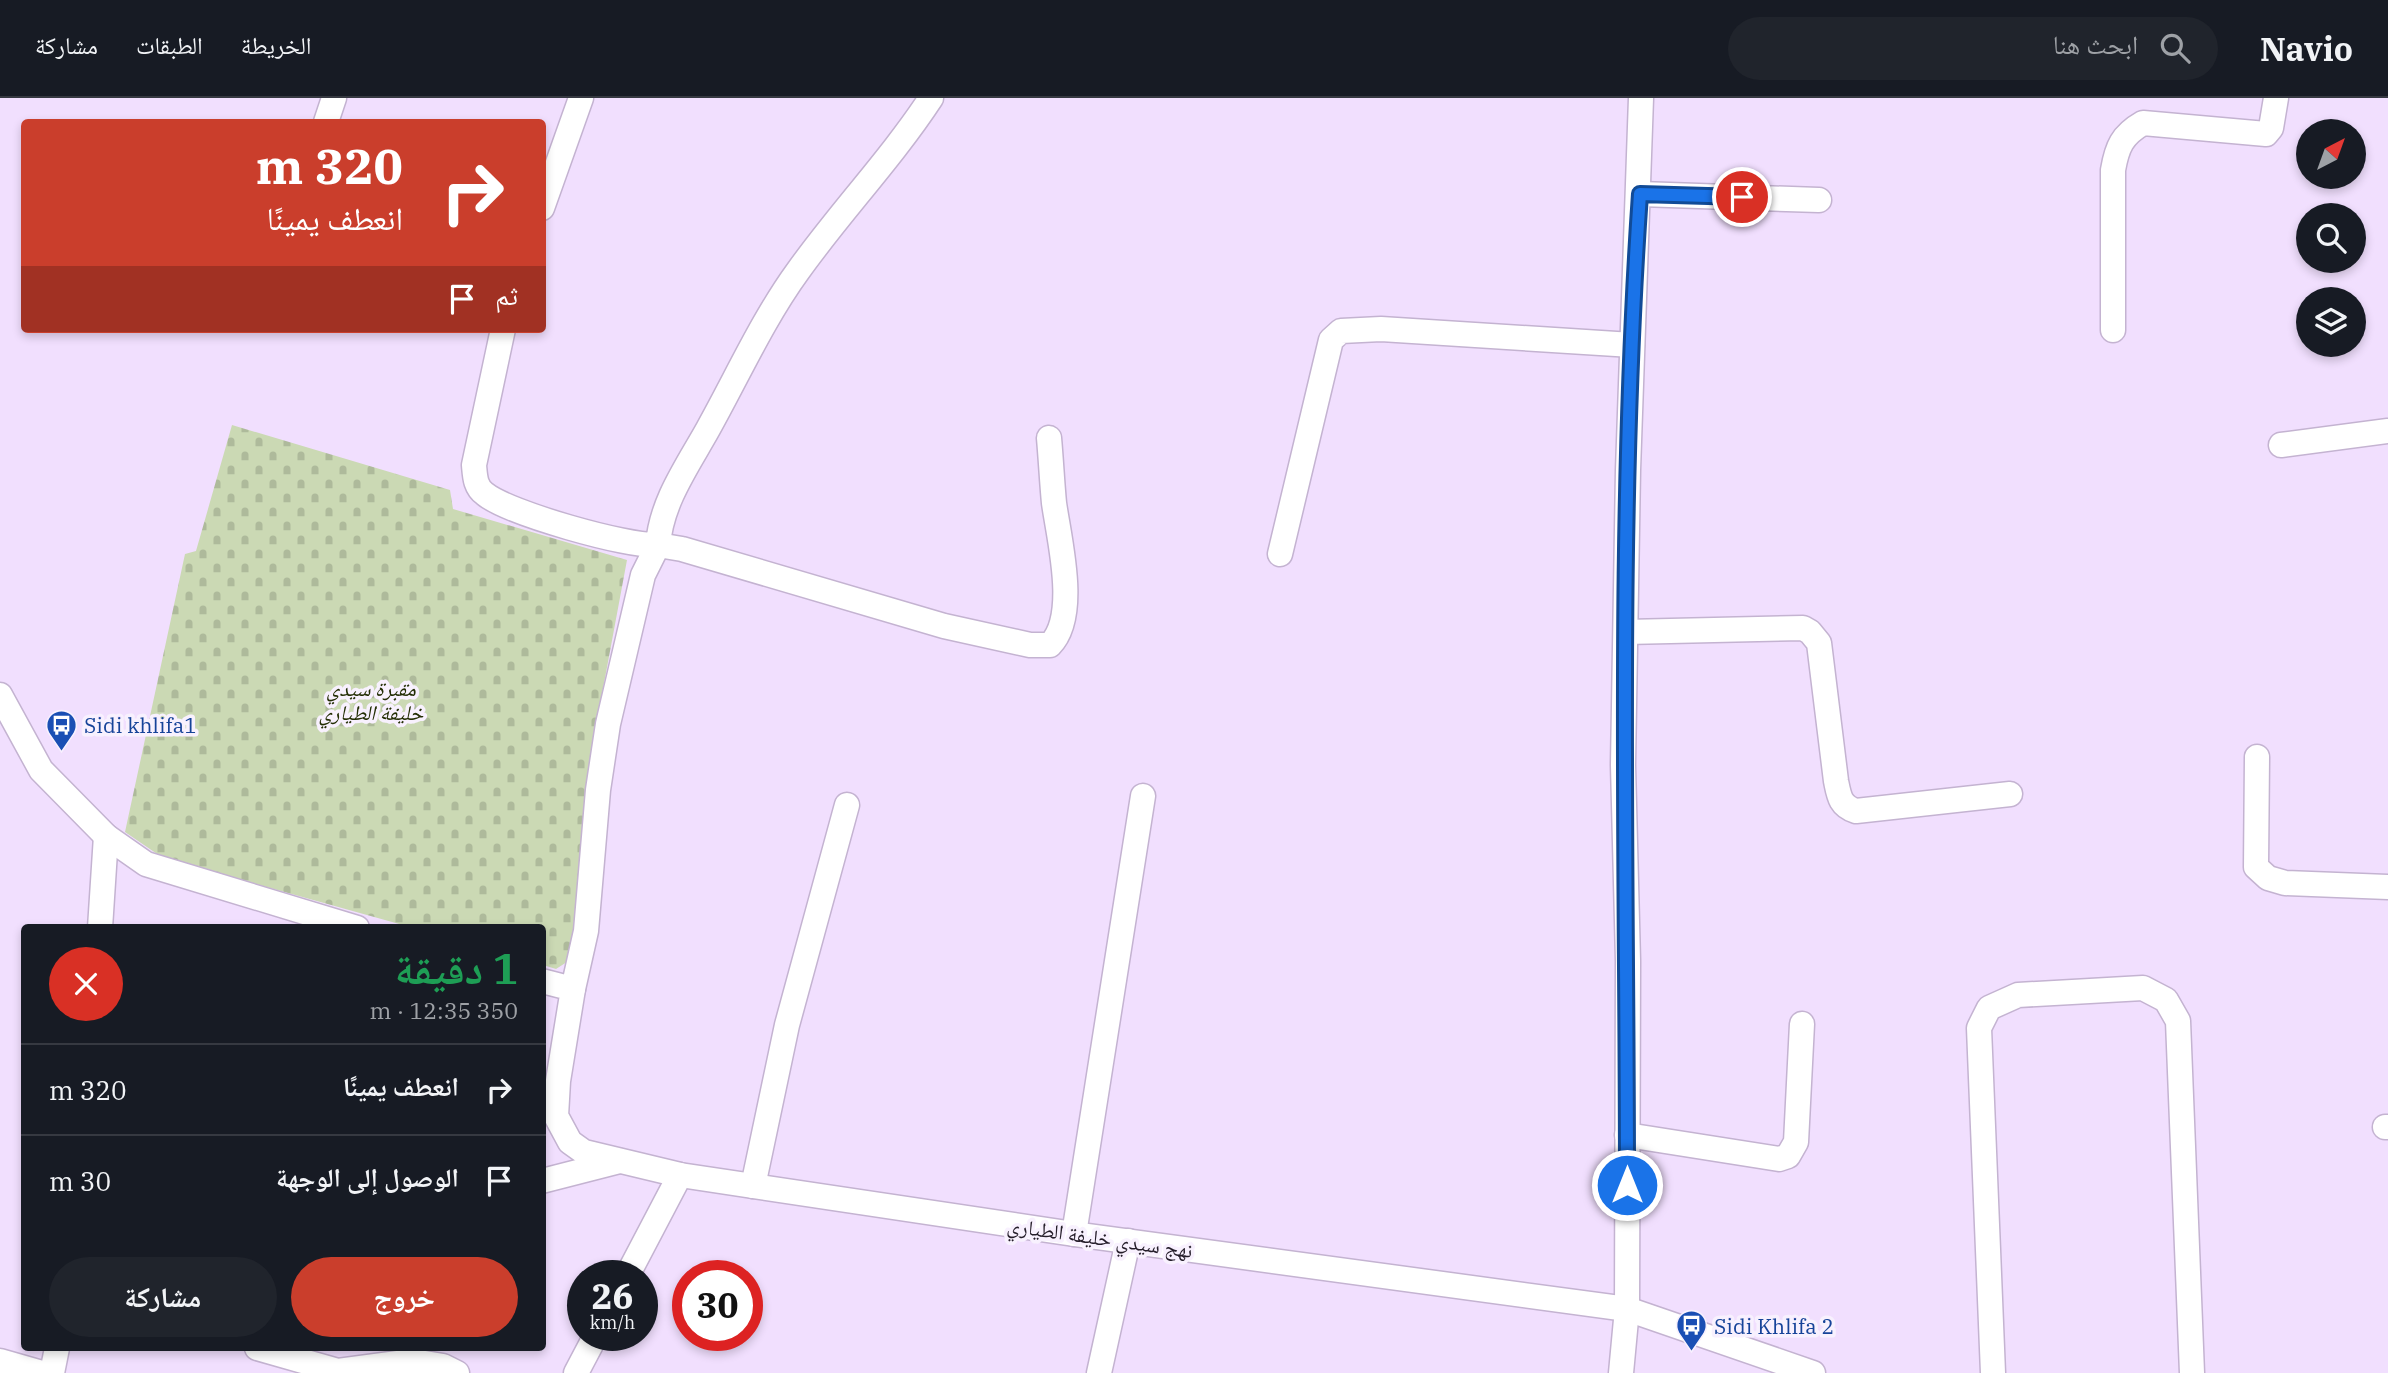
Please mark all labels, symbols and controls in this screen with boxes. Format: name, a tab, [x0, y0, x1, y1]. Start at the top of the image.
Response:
search box	[1728, 17, 2218, 80]
text: ابحث هنا	[2053, 27, 2138, 61]
text: Navio	[2260, 27, 2353, 70]
text: مشاركة	[35, 29, 98, 61]
text: الطبقات	[136, 29, 203, 61]
text: الخريطة	[241, 29, 311, 61]
icon: search	[2156, 29, 2194, 67]
north arrow	[2296, 119, 2366, 189]
map controls	[2296, 119, 2366, 357]
text: 320 m	[256, 134, 403, 197]
icon: right	[427, 147, 518, 238]
pin	[1712, 167, 1772, 227]
icon: arrive	[1723, 178, 1761, 216]
text: انعطف يمينًا	[266, 197, 403, 239]
button: search	[2296, 203, 2366, 273]
text: ثم	[495, 278, 518, 312]
icon: arrive	[443, 280, 481, 318]
button: layers	[2296, 287, 2366, 357]
park label: مقبرة سيدي خليفة الطياري	[319, 674, 424, 729]
bus stop icon: Sidi khlifa1	[44, 708, 78, 752]
place label: Sidi khlifa1	[84, 711, 197, 739]
text: 1 دقيقة	[395, 941, 518, 996]
button: close	[49, 947, 123, 1021]
text: 350 m · 12:35	[369, 995, 518, 1025]
text: انعطف يمينًا	[343, 1069, 459, 1103]
icon: right	[480, 1071, 518, 1109]
text: 320 m	[49, 1073, 127, 1107]
position arrow	[1590, 1148, 1664, 1222]
text: الوصول إلى الوجهة	[276, 1160, 459, 1194]
icon: arrive	[480, 1162, 518, 1200]
text: 30 m	[49, 1164, 111, 1198]
street label: نهج سيدي خليفة الطياري	[1005, 1210, 1195, 1267]
button: مشاركة	[49, 1257, 277, 1337]
button: خروج	[291, 1257, 518, 1337]
speed limit sign: 30	[672, 1260, 763, 1351]
text: 26	[591, 1273, 634, 1319]
bus stop icon: Sidi Khlifa 2	[1674, 1309, 1708, 1353]
text: km/h	[590, 1311, 635, 1334]
place label: Sidi Khlifa 2	[1714, 1312, 1834, 1340]

